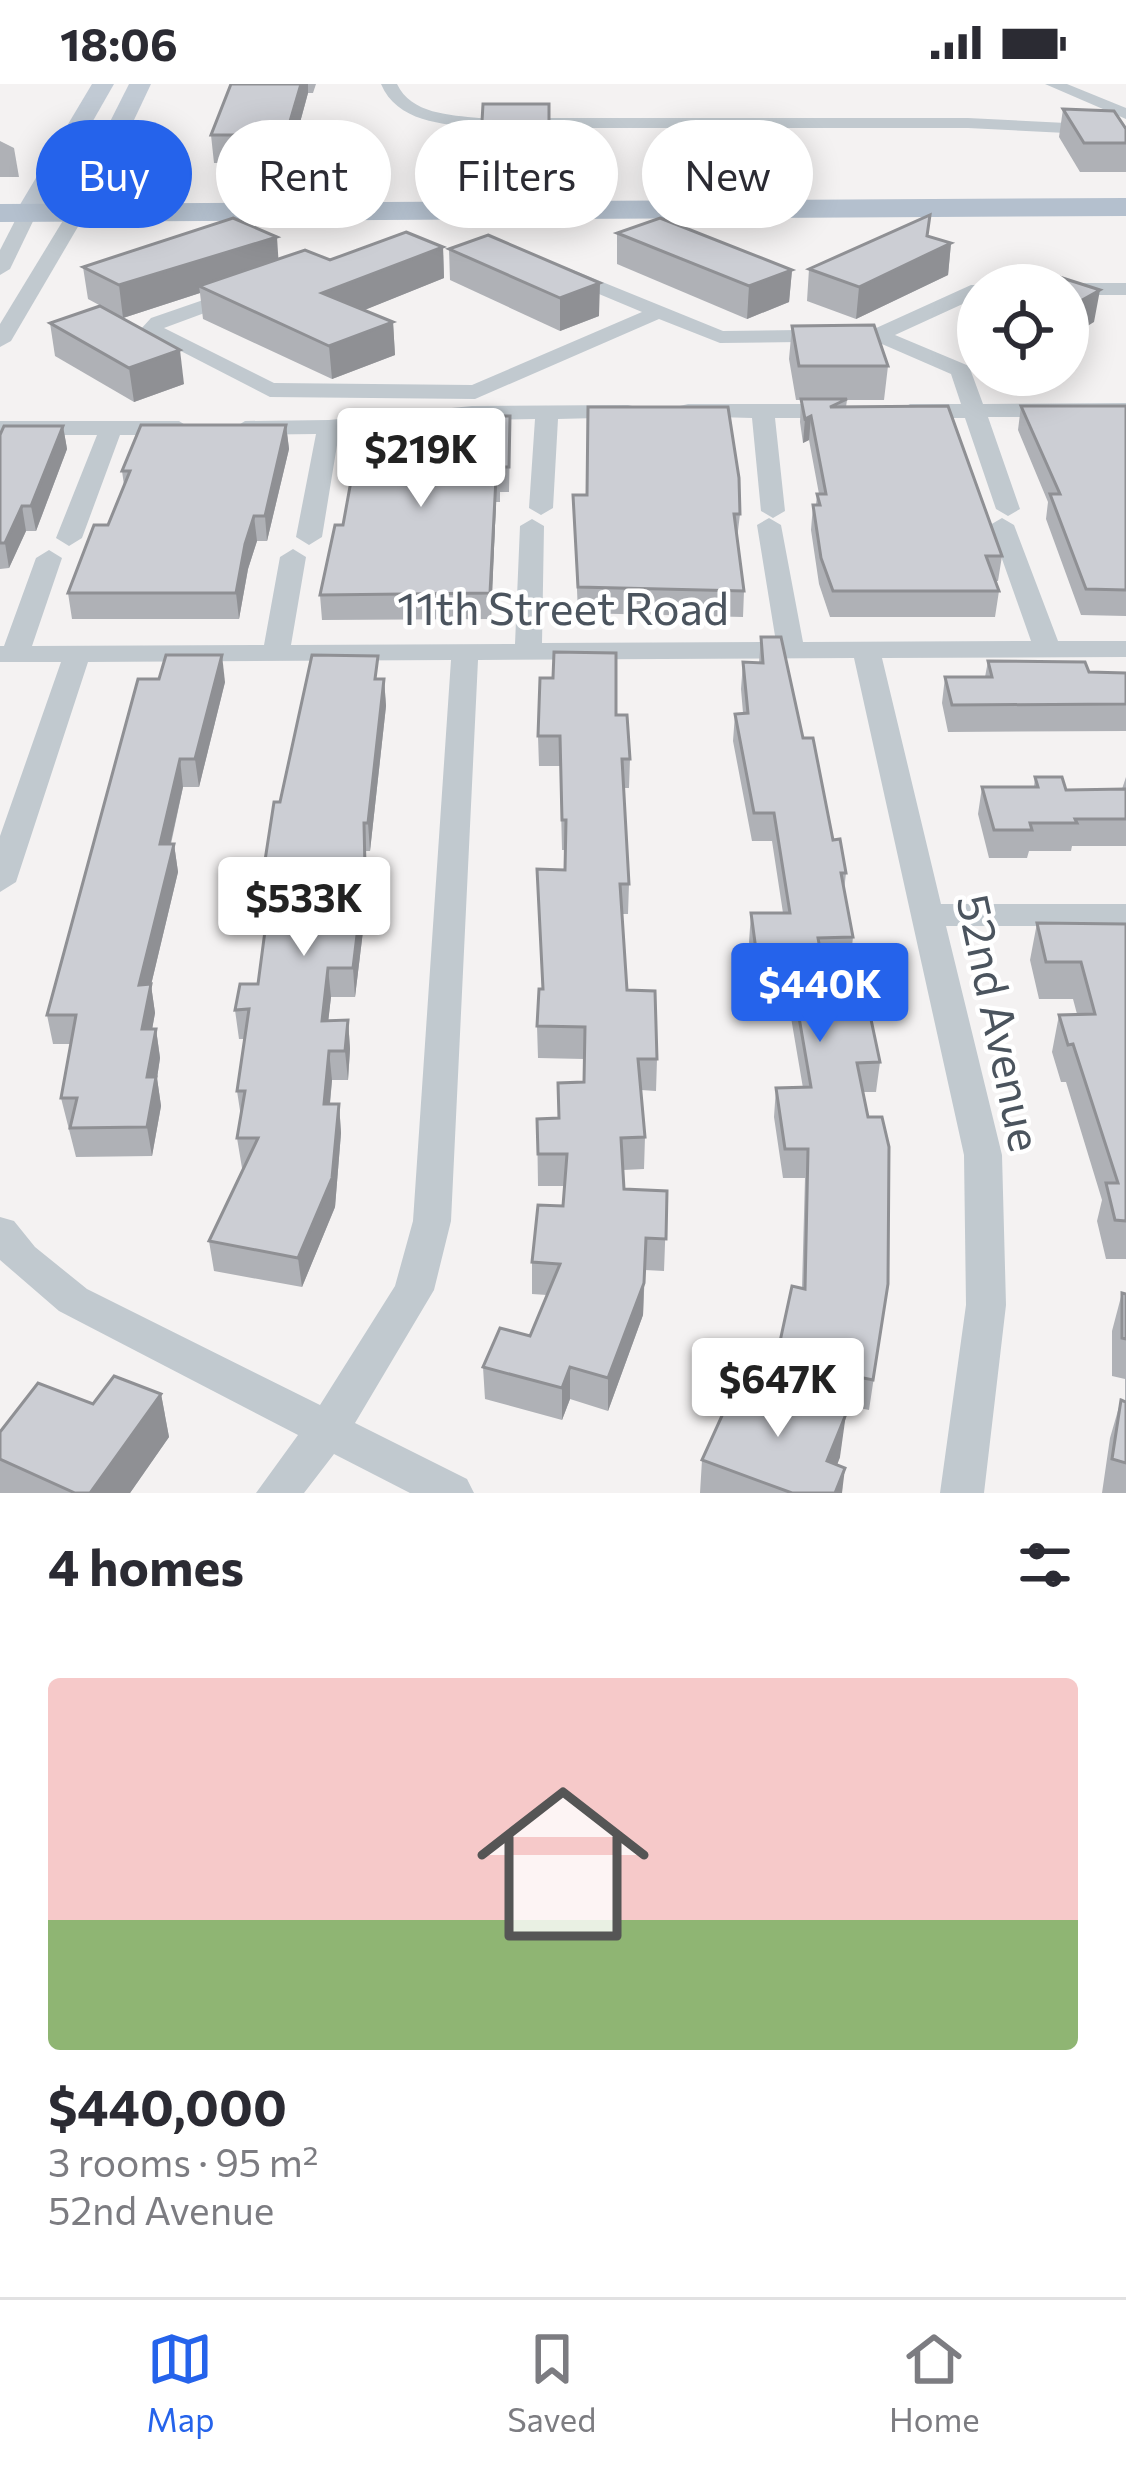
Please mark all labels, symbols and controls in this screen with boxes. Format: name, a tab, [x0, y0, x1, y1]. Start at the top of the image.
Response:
text: 18:06	[60, 15, 178, 70]
chip: Buy	[36, 120, 192, 228]
chip: Rent	[216, 120, 391, 228]
chip: Filters	[415, 120, 618, 228]
chip: New	[642, 120, 813, 228]
map controls	[957, 264, 1089, 396]
button: locate	[957, 264, 1089, 396]
pin: $219K	[337, 408, 505, 510]
text: $219K	[364, 423, 478, 471]
street label: 11th Street Road	[397, 579, 729, 634]
pin: $533K	[220, 857, 388, 959]
text: $533K	[245, 872, 363, 920]
street label: 52nd Avenue	[947, 889, 1055, 1156]
pin: $440K	[736, 943, 904, 1045]
text: $440K	[758, 958, 882, 1006]
pin: $647K	[694, 1338, 862, 1440]
text: $647K	[719, 1353, 837, 1401]
icon: filters	[1012, 1532, 1078, 1598]
text: 4 homes	[48, 1534, 244, 1597]
icon: home	[455, 1756, 671, 1972]
text: $440,000	[48, 2074, 287, 2137]
text: 3 rooms · 95 m²	[48, 2137, 318, 2185]
text: 52nd Avenue	[48, 2185, 274, 2233]
tab: Map	[146, 2326, 214, 2439]
tab: Saved	[507, 2326, 596, 2439]
tab: Home	[889, 2326, 980, 2439]

